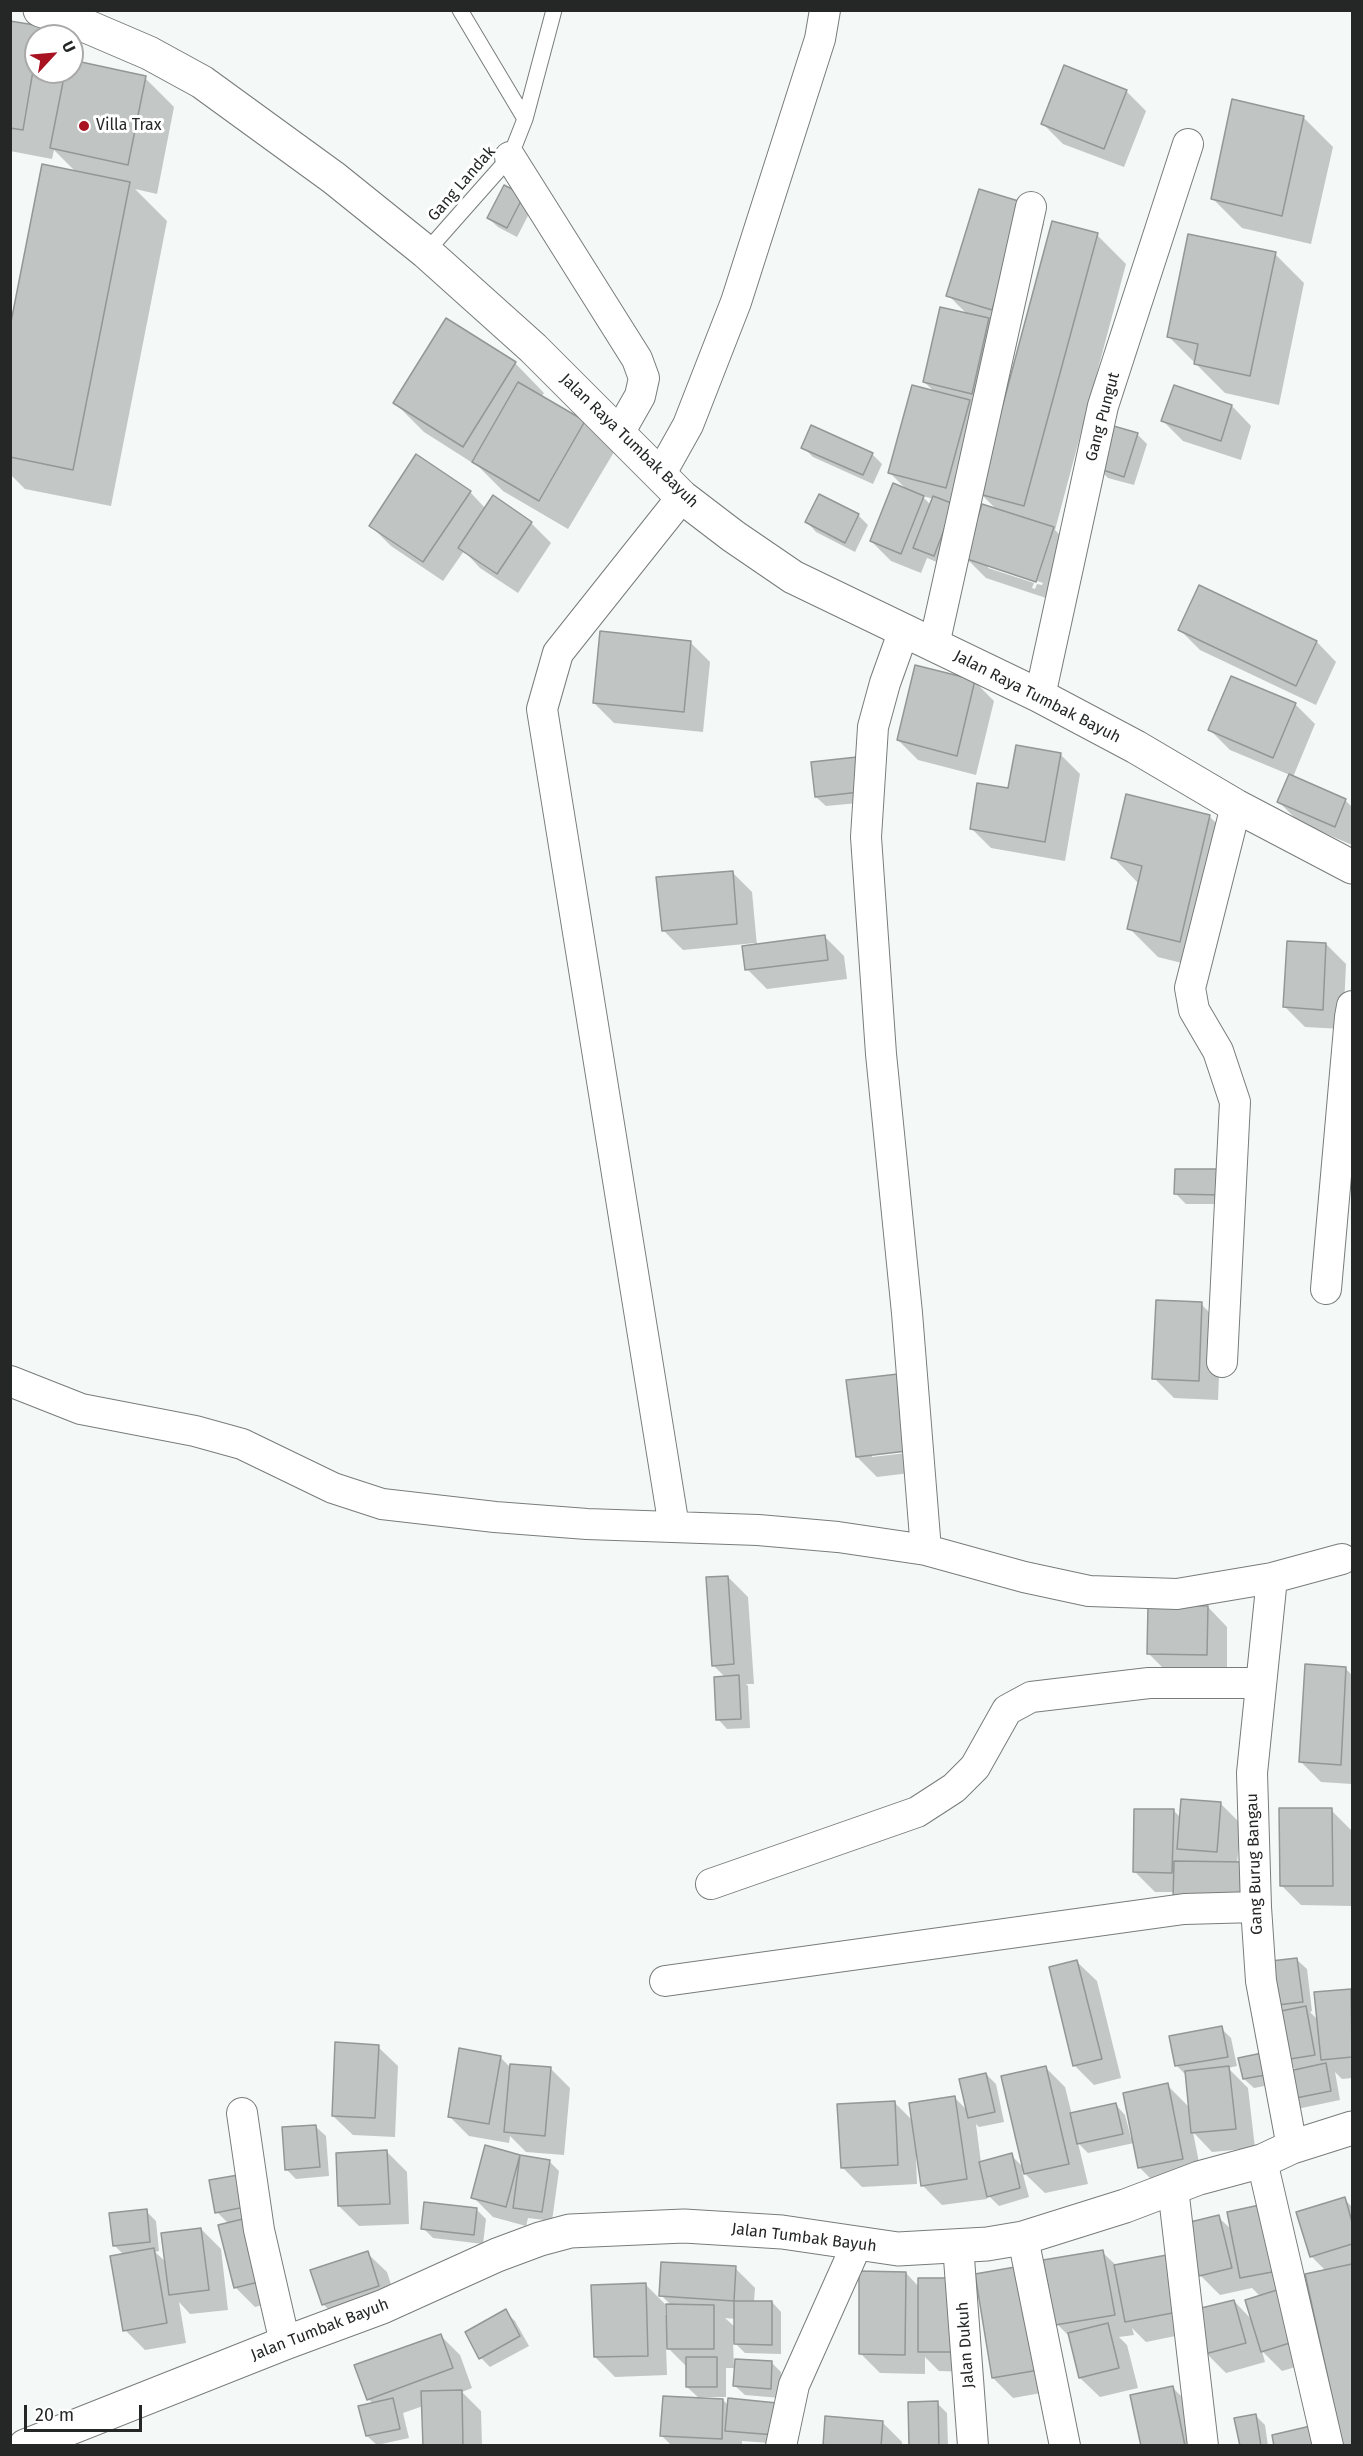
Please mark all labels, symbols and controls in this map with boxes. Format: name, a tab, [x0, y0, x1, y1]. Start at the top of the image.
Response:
north arrow	[24, 24, 84, 84]
text: U	[58, 38, 80, 56]
place label: Villa Trax	[96, 116, 162, 136]
marker: Villa Trax	[77, 119, 91, 133]
street label: Gang Landak	[424, 143, 500, 225]
street label: Jalan Raya Tumbak Bayuh	[556, 370, 702, 512]
street label: Gang Pungut	[1082, 370, 1124, 464]
street label: Jalan Raya Tumbak Bayuh	[950, 647, 1124, 747]
street label: Gang Burug Bangau	[1243, 1793, 1267, 1935]
street label: Jalan Tumbak Bayuh	[730, 2220, 878, 2256]
street label: Jalan Tumbak Bayuh	[248, 2295, 392, 2365]
street label: Jalan Dukuh	[953, 2301, 979, 2389]
scale bar	[27, 2393, 146, 2431]
text: 20 m	[35, 2404, 74, 2426]

